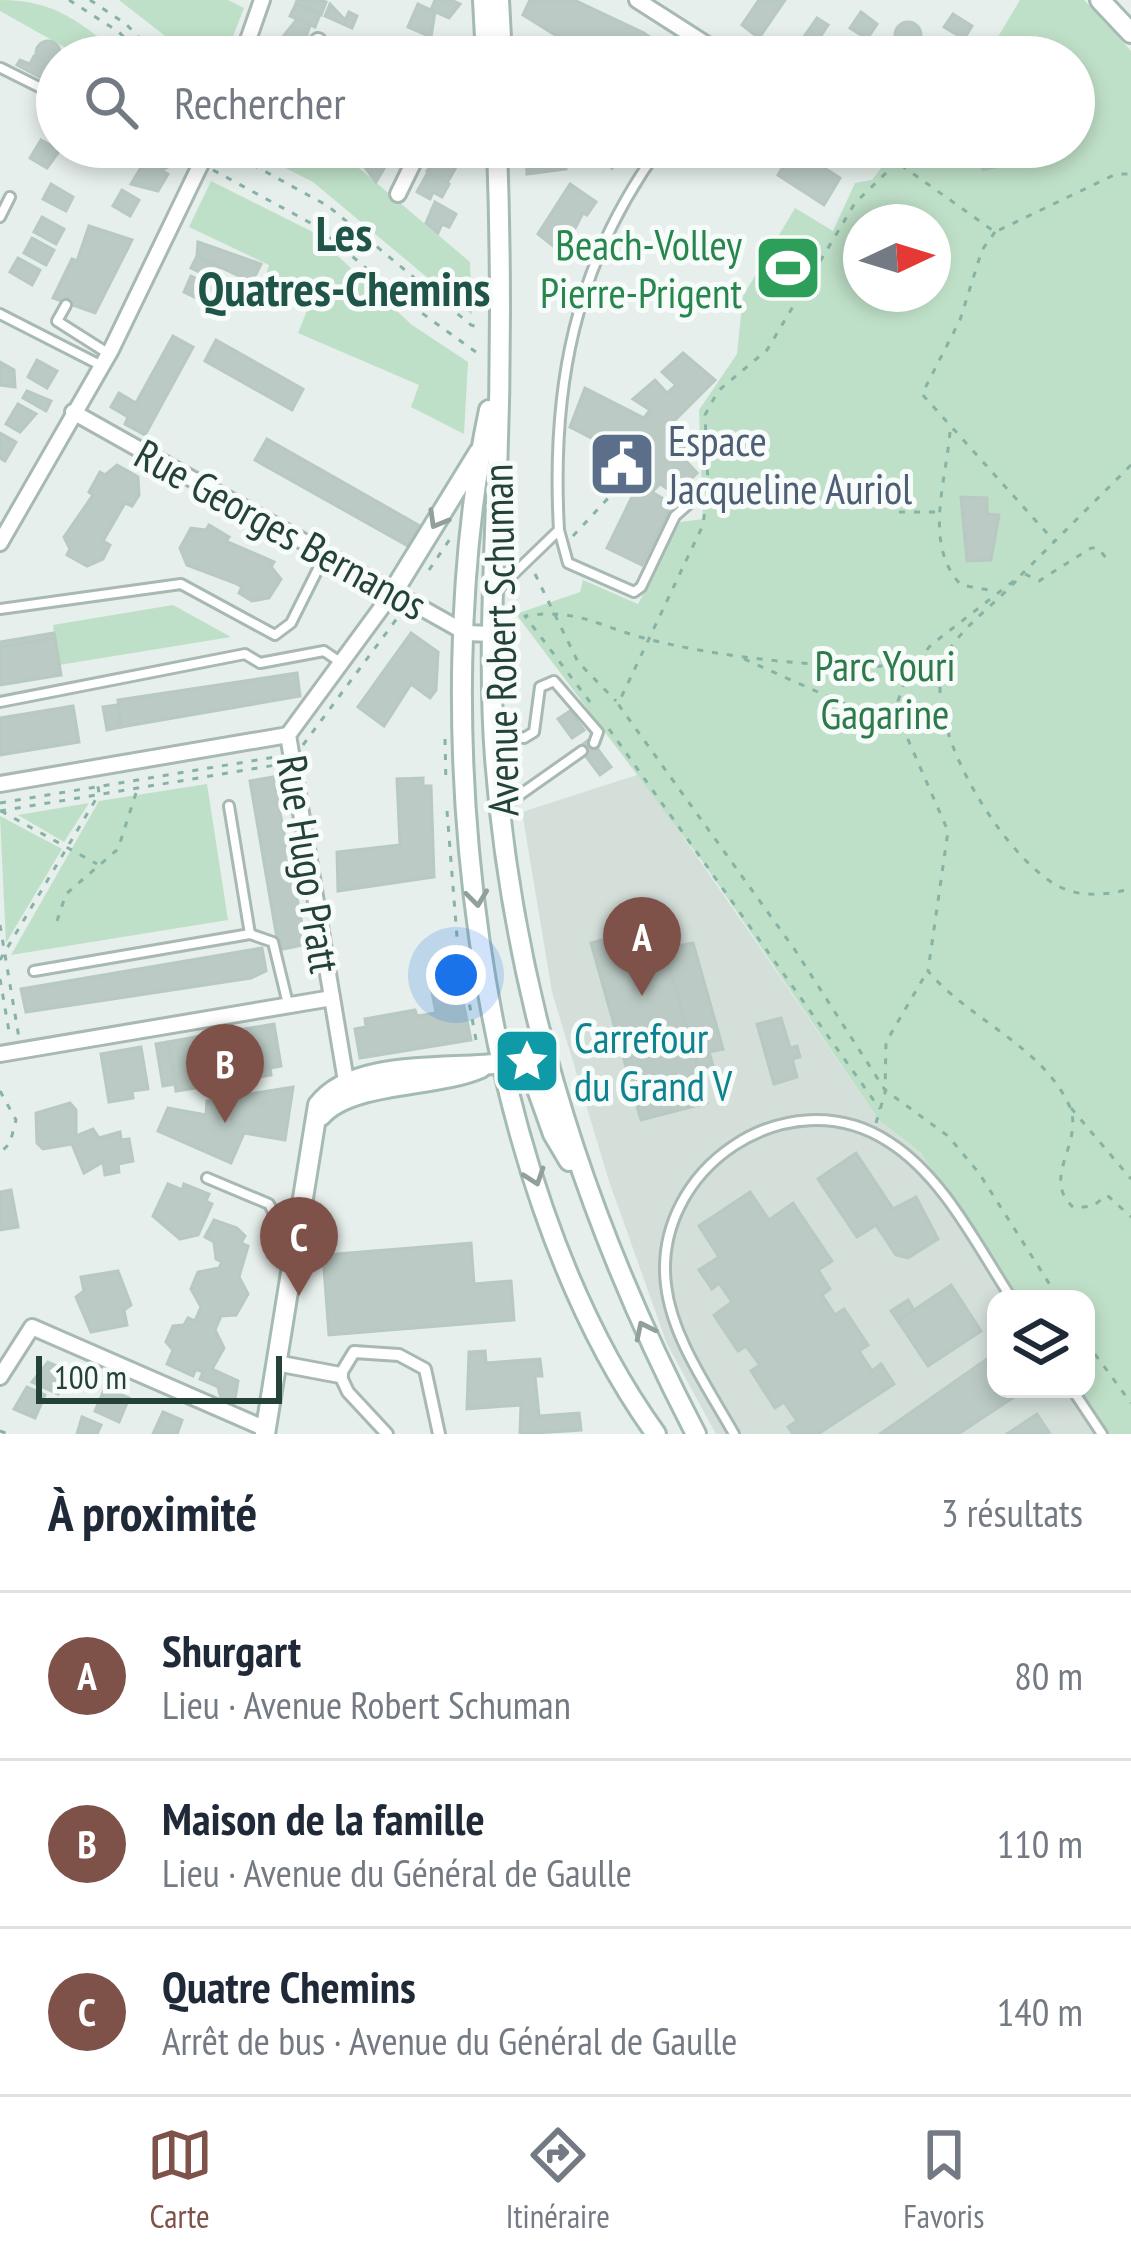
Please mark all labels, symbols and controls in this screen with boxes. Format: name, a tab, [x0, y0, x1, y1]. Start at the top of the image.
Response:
search box	[36, 36, 1095, 168]
icon: search	[78, 69, 144, 135]
text: Rechercher	[174, 73, 346, 131]
district label: Les Quatres-Chemins	[198, 202, 490, 319]
north arrow	[843, 204, 951, 312]
place label: Beach-Volley Pierre-Prigent	[540, 217, 742, 320]
sports icon: Beach-Volley Pierre-Prigent	[753, 233, 823, 303]
place label: Espace Jacqueline Auriol	[666, 413, 912, 516]
street label: Rue Georges Bernanos	[125, 426, 437, 632]
public building icon: Espace Jacqueline Auriol	[587, 429, 657, 499]
street label: Avenue Robert Schuman	[469, 463, 531, 817]
one-way arrow	[429, 507, 451, 529]
park label: Parc Youri Gagarine	[814, 638, 956, 741]
street label: Rue Hugo Pratt	[265, 751, 353, 977]
one-way arrow	[463, 889, 489, 908]
pin: A	[603, 897, 681, 996]
your location	[426, 945, 486, 1005]
place label: Carrefour du Grand V	[574, 1010, 733, 1113]
pin: B	[186, 1024, 264, 1123]
place icon: Carrefour du Grand V	[492, 1026, 562, 1096]
one-way arrow	[521, 1165, 545, 1186]
pin: C	[260, 1197, 338, 1296]
map controls	[987, 1290, 1095, 1398]
button: layers	[987, 1290, 1095, 1398]
one-way arrow	[634, 1321, 658, 1342]
scale bar	[36, 1350, 282, 1403]
text: 100 m	[54, 1355, 127, 1398]
text: À proximité	[48, 1479, 257, 1545]
text: 3 résultats	[941, 1487, 1083, 1538]
text: Shurgart	[162, 1621, 301, 1679]
text: A	[77, 1650, 97, 1701]
text: 80 m	[1014, 1650, 1083, 1701]
text: Lieu · Avenue Robert Schuman	[162, 1679, 571, 1730]
text: Maison de la famille	[162, 1789, 485, 1847]
text: B	[77, 1818, 97, 1869]
text: 110 m	[997, 1818, 1083, 1869]
text: Lieu · Avenue du Général de Gaulle	[162, 1847, 632, 1898]
text: Quatre Chemins	[162, 1957, 416, 2015]
text: C	[78, 1986, 96, 2037]
text: 140 m	[997, 1986, 1083, 2037]
text: Arrêt de bus · Avenue du Général de Gaulle	[162, 2015, 737, 2066]
tab: Carte	[147, 2122, 213, 2237]
tab: Itinéraire	[506, 2122, 610, 2237]
tab: Favoris	[903, 2122, 984, 2237]

